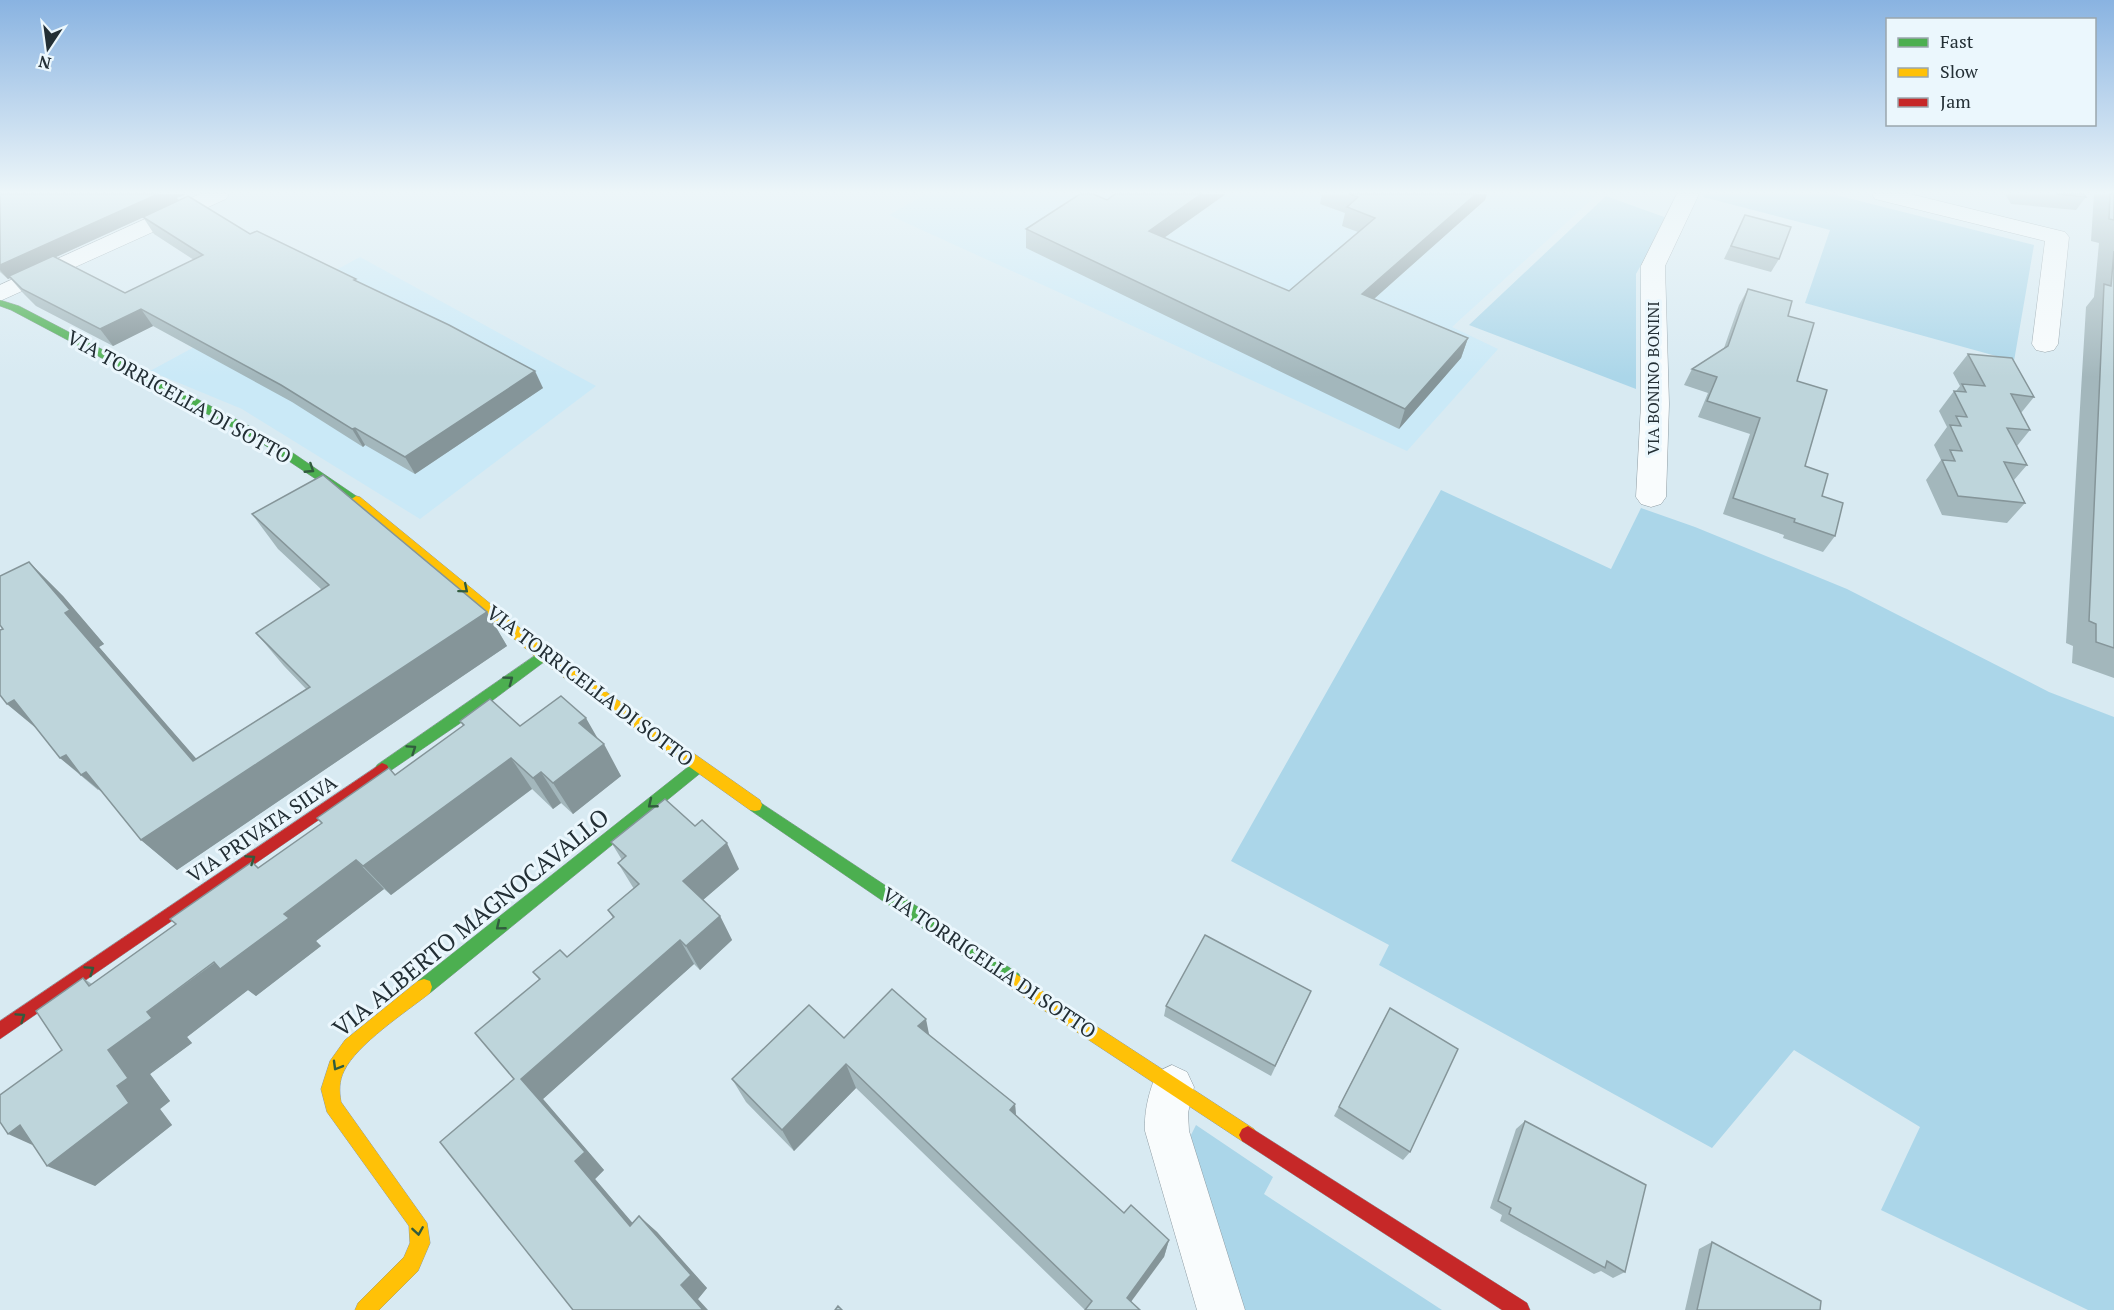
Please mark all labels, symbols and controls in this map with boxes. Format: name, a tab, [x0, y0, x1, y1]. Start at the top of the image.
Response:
north arrow	[18, 18, 78, 78]
legend	[1886, 18, 2096, 126]
text: Fast	[1940, 29, 1974, 53]
text: N	[36, 51, 53, 75]
text: Slow	[1940, 59, 1979, 83]
text: Jam	[1940, 89, 1971, 113]
street label: VIA BONINO BONINI	[1642, 301, 1664, 455]
street label: VIA TORRICELLA DI SOTTO	[62, 323, 296, 470]
one-way arrow	[304, 462, 314, 474]
one-way arrow	[457, 582, 468, 593]
street label: VIA TORRICELLA DI SOTTO	[481, 599, 699, 772]
one-way arrow	[503, 677, 514, 688]
one-way arrow	[405, 745, 416, 756]
street label: VIA PRIVATA SILVA	[182, 768, 342, 889]
one-way arrow	[648, 796, 659, 807]
street label: VIA ALBERTO MAGNOCAVALLO	[326, 801, 615, 1044]
one-way arrow	[245, 855, 255, 867]
street label: VIA TORRICELLA DI SOTTO	[877, 881, 1102, 1044]
one-way arrow	[496, 918, 507, 929]
one-way arrow	[84, 966, 95, 977]
one-way arrow	[14, 1013, 25, 1024]
one-way arrow	[333, 1060, 344, 1070]
one-way arrow	[411, 1226, 423, 1236]

